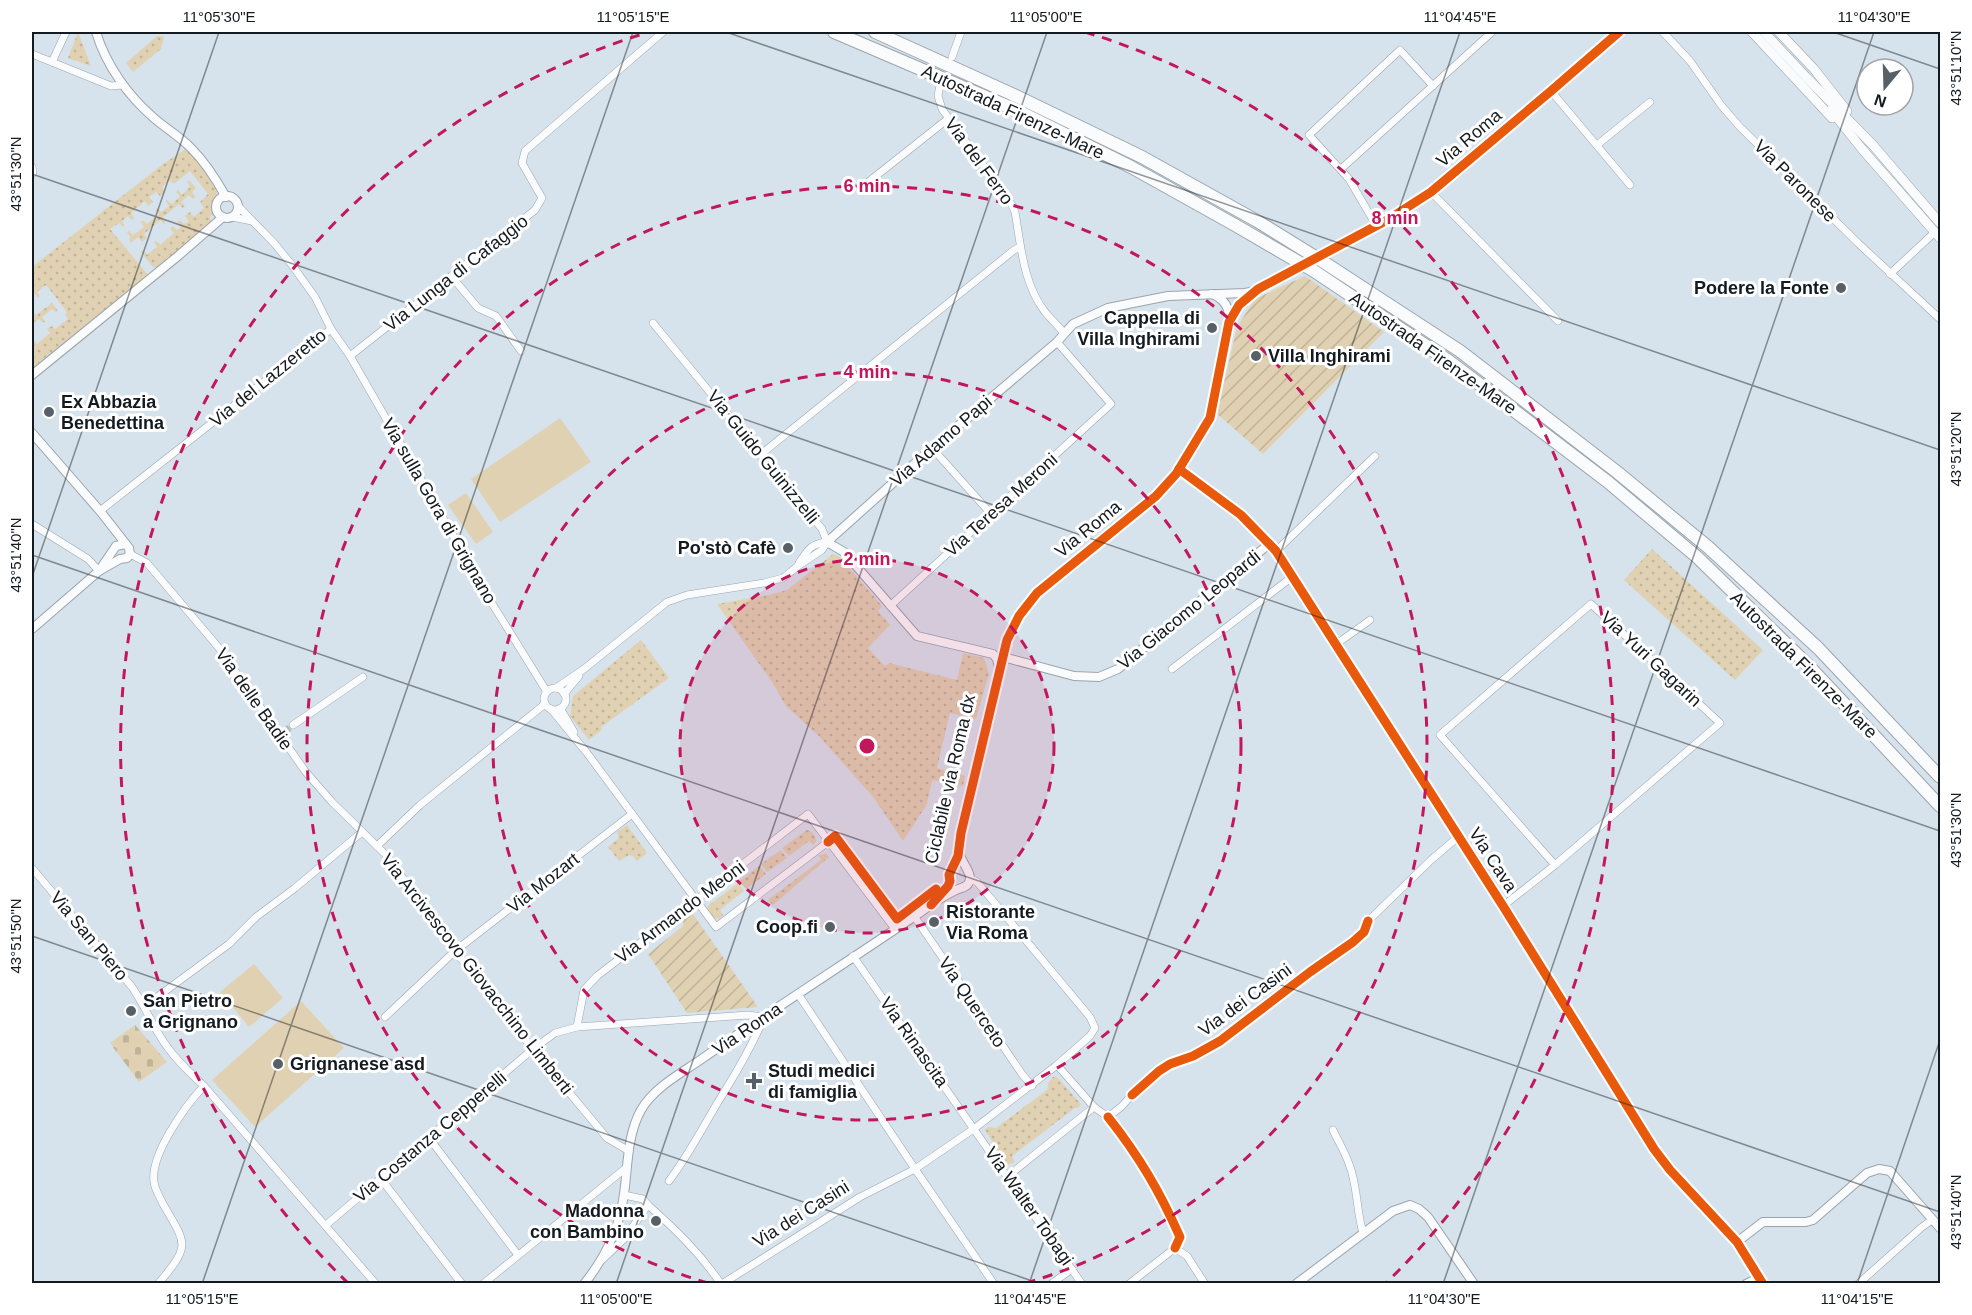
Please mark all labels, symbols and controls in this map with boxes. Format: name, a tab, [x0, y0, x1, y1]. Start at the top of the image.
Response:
text: 11°05'30"E	[182, 8, 256, 25]
text: 11°05'15"E	[596, 8, 670, 25]
text: 11°05'00"E	[1009, 8, 1083, 25]
text: 11°04'45"E	[1423, 8, 1497, 25]
text: 11°04'30"E	[1837, 8, 1911, 25]
text: 43°51'10"N	[1947, 30, 1964, 106]
north arrow	[1855, 57, 1915, 117]
street label: Autostrada Firenze-Mare	[919, 61, 1107, 163]
text: N	[1872, 91, 1889, 111]
street label: Via Roma	[1432, 104, 1506, 171]
street label: Via del Ferro	[941, 114, 1017, 208]
text: 43°51'30"N	[7, 136, 24, 212]
street label: Via Paronese	[1750, 136, 1840, 226]
text: 6 min	[843, 176, 891, 196]
text: 8 min	[1371, 208, 1419, 228]
street label: Via Lunga di Cafaggio	[380, 211, 532, 335]
place label: Podere la Fonte	[1694, 278, 1829, 298]
marker: Podere la Fonte	[1834, 281, 1848, 295]
street label: Autostrada Firenze-Mare	[1346, 288, 1520, 418]
place label: Cappella di Villa Inghirami	[1077, 308, 1200, 349]
marker: Cappella di Villa Inghirami	[1205, 321, 1219, 335]
street label: Via del Lazzeretto	[206, 325, 330, 431]
place label: Villa Inghirami	[1268, 346, 1391, 366]
marker: Villa Inghirami	[1249, 349, 1263, 363]
text: 4 min	[843, 362, 891, 382]
street label: Via Guido Guinizzelli	[703, 386, 823, 528]
place label: Ex Abbazia Benedettina	[61, 392, 165, 433]
street label: Via Adamo Papi	[886, 392, 996, 490]
marker: Ex Abbazia Benedettina	[42, 405, 56, 419]
text: 43°51'20"N	[1947, 411, 1964, 487]
street label: Via sulla Gora di Grignano	[378, 415, 500, 607]
street label: Via Teresa Meroni	[941, 449, 1061, 561]
street label: Via Roma	[1051, 496, 1126, 562]
text: 43°51'40"N	[7, 517, 24, 593]
place label: Po'stò Cafè	[678, 538, 776, 558]
marker: Po'stò Cafè	[781, 541, 795, 555]
street label: Via Giacomo Leopardi	[1114, 546, 1264, 674]
text: 2 min	[843, 549, 891, 569]
street label: Autostrada Firenze-Mare	[1727, 588, 1881, 742]
street label: Via Yuri Gagarin	[1596, 607, 1706, 711]
street label: Via delle Badie	[211, 644, 297, 754]
street label: Ciclabile via Roma dx	[921, 692, 979, 866]
centre of rings	[857, 736, 877, 756]
text: 43°51'30"N	[1947, 792, 1964, 868]
street label: Via Cava	[1465, 824, 1522, 897]
street label: Via Mozart	[503, 849, 583, 917]
street label: Via Arcivescovo Giovacchino Limberti	[377, 850, 577, 1098]
street label: Via Armando Meoni	[611, 857, 749, 967]
street label: Via San Piero	[46, 888, 132, 984]
text: 43°51'50"N	[7, 898, 24, 974]
place label: Ristorante Via Roma	[946, 902, 1035, 943]
marker: Ristorante Via Roma	[927, 915, 941, 929]
place label: Coop.fi	[756, 917, 818, 937]
marker: Coop.fi	[823, 920, 837, 934]
street label: Via Querceto	[934, 953, 1010, 1051]
street label: Via dei Casini	[1195, 960, 1295, 1040]
place label: San Pietro a Grignano	[143, 991, 238, 1032]
street label: Via Rinascita	[876, 993, 953, 1091]
street label: Via Roma	[709, 998, 786, 1059]
marker: San Pietro a Grignano	[124, 1004, 138, 1018]
place label: Grignanese asd	[290, 1054, 425, 1074]
marker: Grignanese asd	[271, 1057, 285, 1071]
place label: Studi medici di famiglia	[768, 1061, 875, 1102]
street label: Via Costanza Cepperelli	[350, 1067, 510, 1207]
marker: Studi medici di famiglia	[745, 1072, 763, 1090]
street label: Via Walter Tobagi	[981, 1143, 1077, 1269]
text: 43°51'40"N	[1947, 1174, 1964, 1250]
street label: Via dei Casini	[749, 1176, 853, 1252]
place label: Madonna con Bambino	[530, 1201, 645, 1242]
marker: Madonna con Bambino	[649, 1214, 663, 1228]
text: 11°05'15"E	[165, 1290, 239, 1307]
text: 11°05'00"E	[579, 1290, 653, 1307]
text: 11°04'45"E	[993, 1290, 1067, 1307]
text: 11°04'30"E	[1407, 1290, 1481, 1307]
text: 11°04'15"E	[1820, 1290, 1894, 1307]

